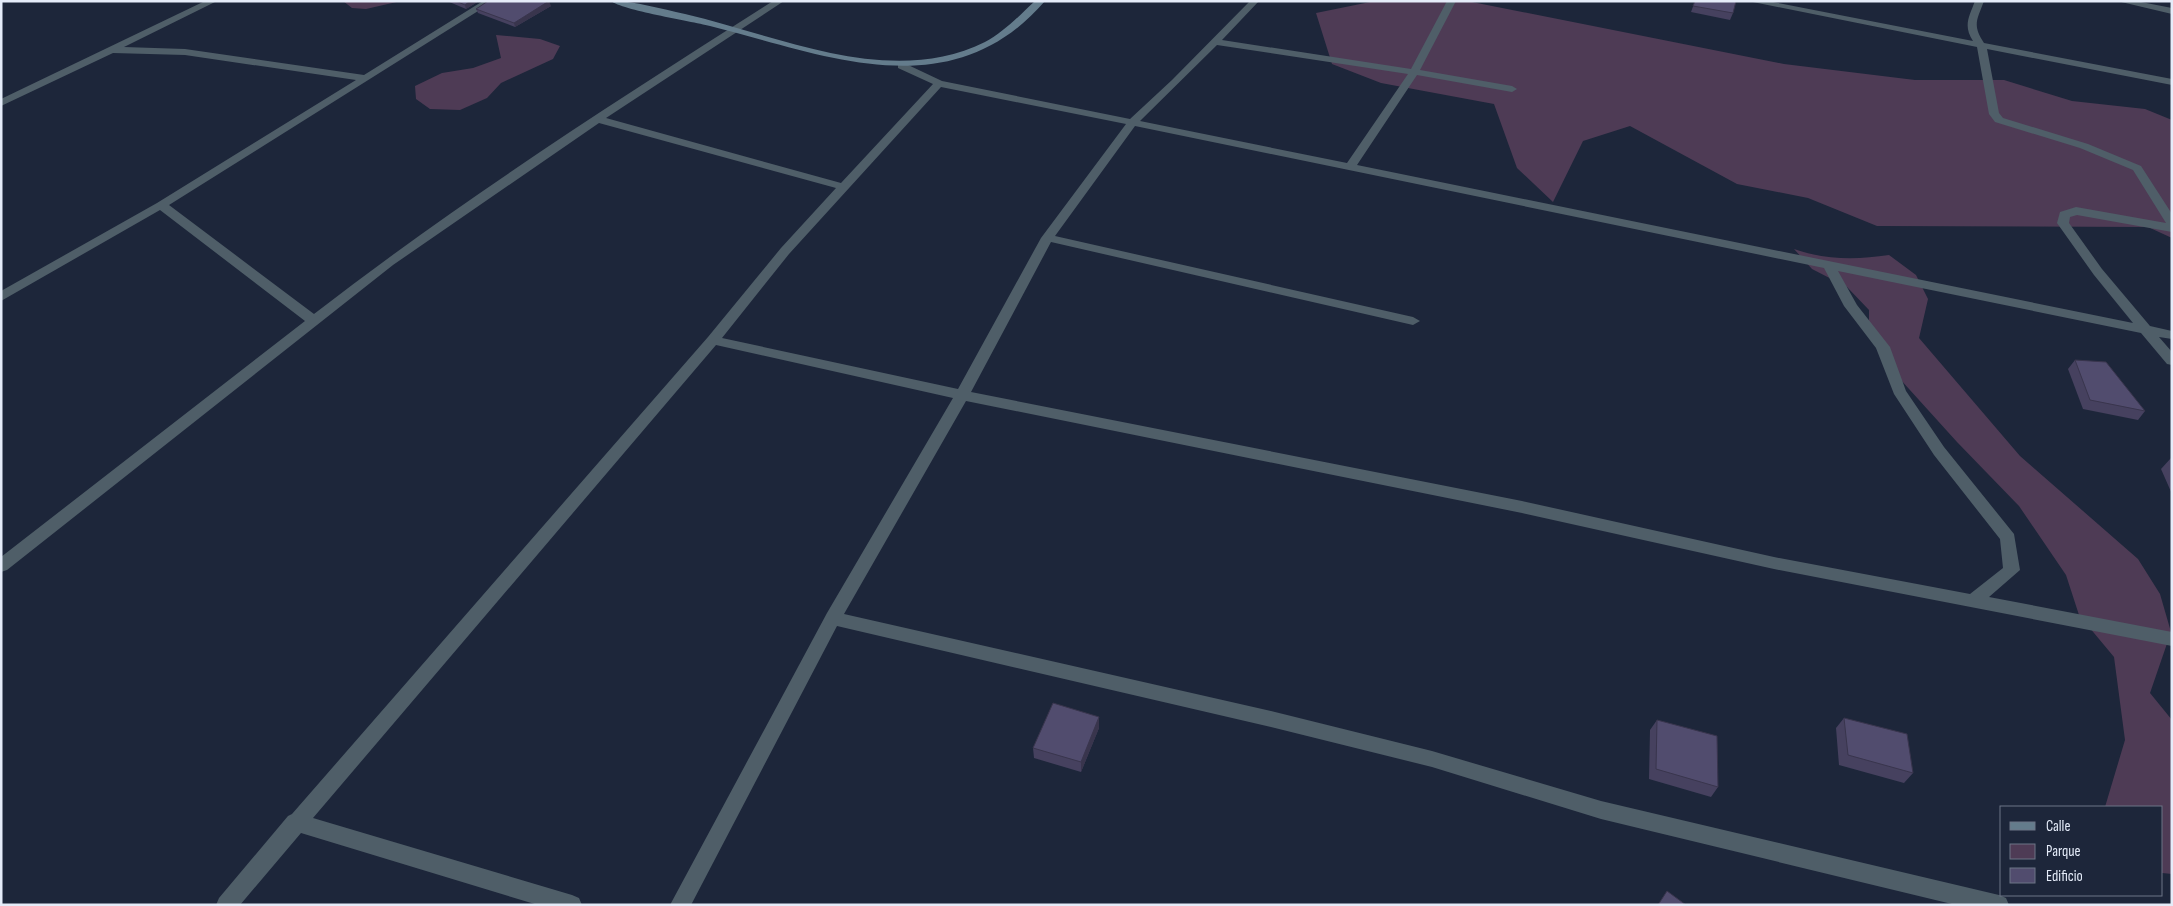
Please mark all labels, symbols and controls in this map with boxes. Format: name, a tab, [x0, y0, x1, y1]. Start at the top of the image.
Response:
legend	[2000, 806, 2163, 896]
text: Calle	[2046, 817, 2070, 836]
text: Parque	[2046, 842, 2081, 861]
text: Edificio	[2046, 867, 2083, 886]

